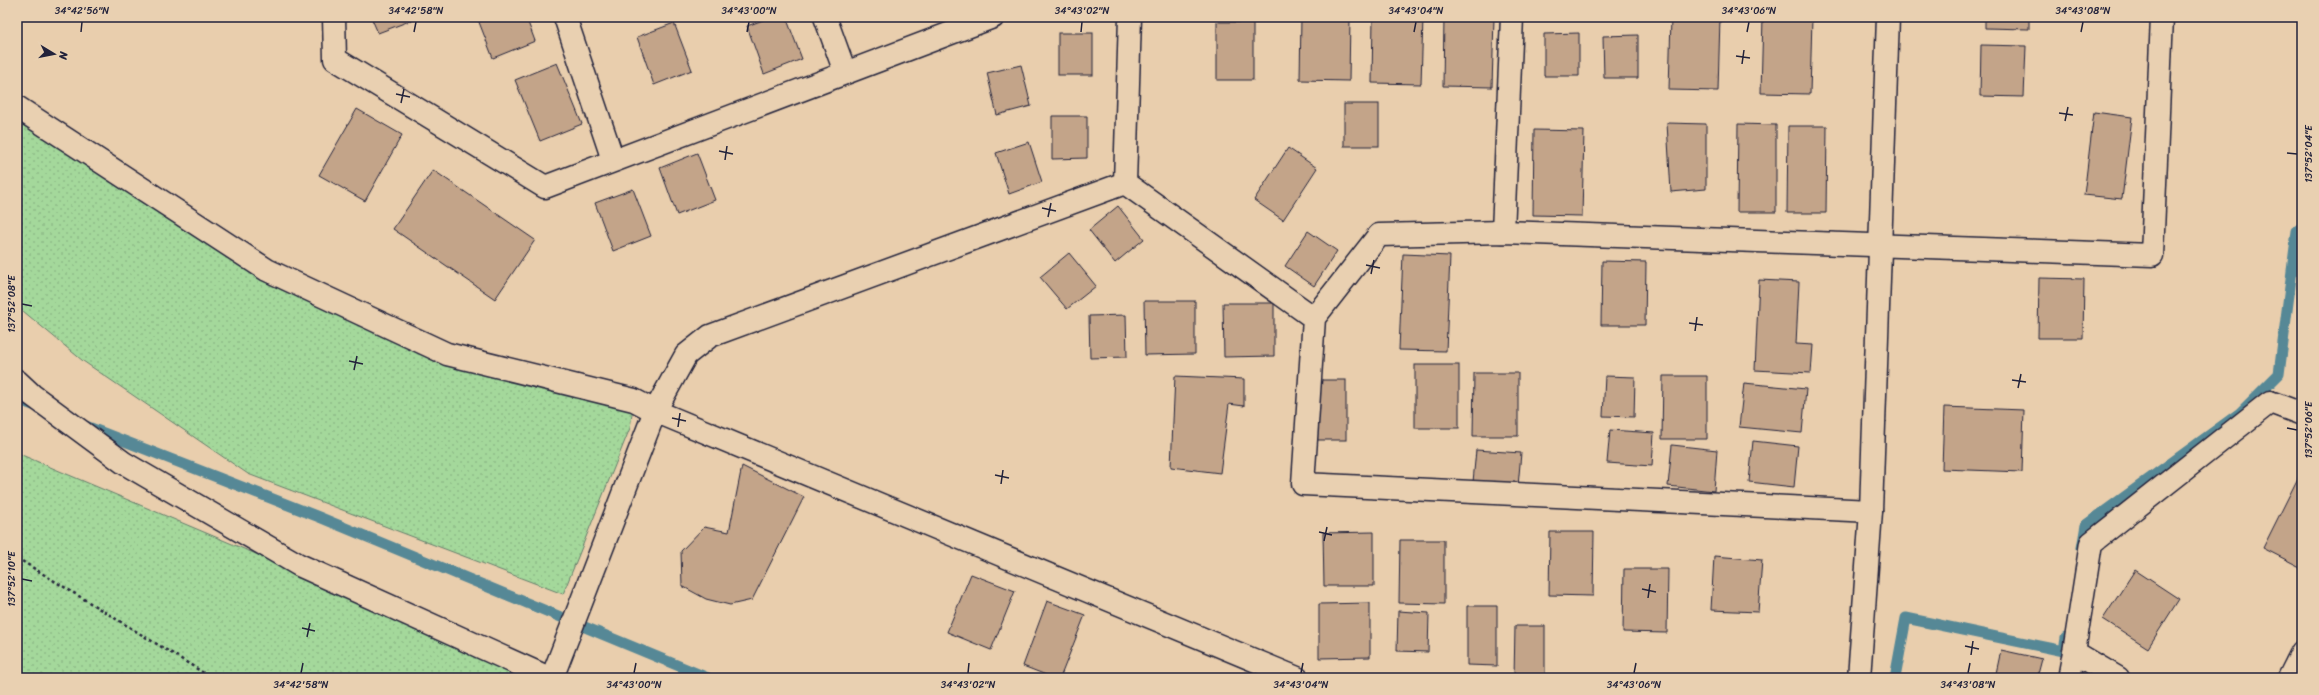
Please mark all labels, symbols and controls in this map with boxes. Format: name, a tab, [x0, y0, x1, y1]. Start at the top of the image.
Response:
text: 34°42'56"N	[55, 2, 109, 20]
text: 34°42'58"N	[389, 2, 444, 20]
text: 34°43'00"N	[721, 2, 777, 20]
text: 34°43'02"N	[1055, 2, 1109, 20]
text: 34°43'04"N	[1388, 2, 1444, 20]
text: 34°43'06"N	[1722, 2, 1776, 20]
text: 34°43'08"N	[2056, 2, 2111, 20]
north arrow	[34, 34, 74, 74]
text: N	[53, 49, 74, 61]
text: 137°52'04"E	[2300, 124, 2318, 183]
text: 137°52'08"E	[3, 274, 21, 333]
text: 137°52'06"E	[2300, 400, 2318, 459]
text: 137°52'10"E	[3, 550, 21, 607]
text: 34°42'58"N	[274, 676, 329, 694]
text: 34°43'00"N	[606, 676, 662, 694]
text: 34°43'02"N	[941, 676, 995, 694]
text: 34°43'04"N	[1273, 676, 1329, 694]
text: 34°43'06"N	[1607, 676, 1661, 694]
text: 34°43'08"N	[1941, 676, 1996, 694]

